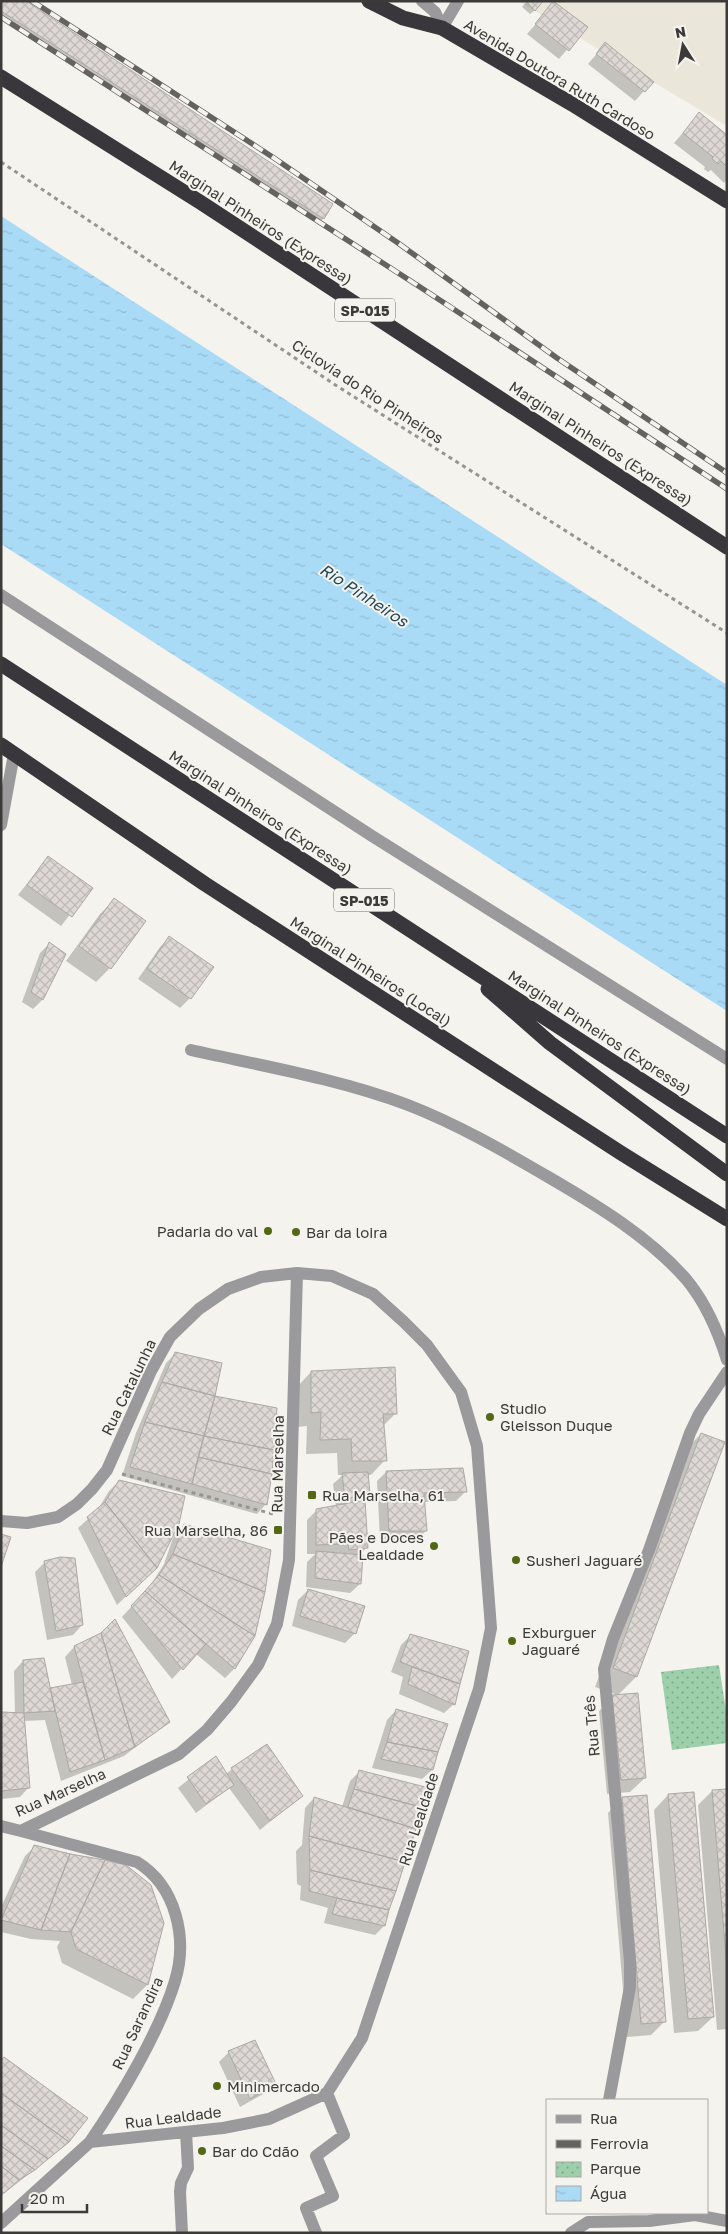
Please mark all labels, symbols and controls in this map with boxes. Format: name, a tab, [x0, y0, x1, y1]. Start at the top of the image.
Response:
street label: Avenida Doutora Ruth Cardoso	[461, 15, 659, 143]
north arrow	[658, 20, 708, 70]
text: N	[674, 22, 687, 41]
street label: Marginal Pinheiros (Expressa)	[166, 156, 356, 288]
road number: SP-015	[335, 298, 395, 322]
street label: Ciclovia do Rio Pinheiros	[289, 335, 447, 447]
street label: Marginal Pinheiros (Expressa)	[506, 377, 696, 509]
water label: Rio Pinheiros	[316, 559, 413, 632]
street label: Marginal Pinheiros (Expressa)	[166, 746, 356, 878]
road number: SP-015	[334, 888, 394, 912]
street label: Marginal Pinheiros (Local)	[287, 912, 455, 1030]
street label: Marginal Pinheiros (Expressa)	[505, 966, 695, 1098]
place label: Padaria do val	[157, 1222, 258, 1240]
place label: Bar da loira	[306, 1223, 387, 1241]
marker: Padaria do val	[262, 1225, 274, 1237]
marker: Bar da loira	[290, 1226, 302, 1238]
street label: Rua Catalunha	[97, 1336, 159, 1438]
place label: Studio Gleisson Duque	[500, 1399, 613, 1434]
marker: Studio Gleisson Duque	[484, 1411, 496, 1423]
street label: Rua Marselha	[267, 1415, 287, 1513]
place label: Rua Marselha, 61	[322, 1486, 444, 1504]
marker: Rua Marselha, 61	[306, 1489, 318, 1501]
place label: Rua Marselha, 86	[144, 1521, 268, 1539]
marker: Rua Marselha, 86	[272, 1524, 284, 1536]
place label: Pães e Doces Lealdade	[329, 1528, 424, 1563]
marker: Pães e Doces Lealdade	[428, 1540, 440, 1552]
place label: Susheri Jaguaré	[526, 1551, 642, 1569]
marker: Susheri Jaguaré	[510, 1554, 522, 1566]
place label: Exburguer Jaguaré	[522, 1623, 596, 1658]
marker: Exburguer Jaguaré	[506, 1635, 518, 1647]
street label: Rua Três	[579, 1695, 603, 1757]
street label: Rua Marselha	[12, 1764, 108, 1820]
street label: Rua Lealdade	[394, 1770, 442, 1868]
street label: Rua Sarandira	[108, 1974, 166, 2072]
place label: Minimercado	[227, 2077, 320, 2095]
marker: Minimercado	[211, 2080, 223, 2092]
legend	[546, 2099, 708, 2214]
street label: Rua Lealdade	[124, 2102, 223, 2132]
text: Rua	[590, 2109, 617, 2127]
text: Ferrovia	[590, 2134, 649, 2152]
place label: Bar do Cdão	[212, 2142, 299, 2160]
marker: Bar do Cdão	[196, 2145, 208, 2157]
text: Parque	[590, 2159, 641, 2177]
scale bar	[22, 2182, 88, 2214]
text: Água	[590, 2184, 627, 2202]
text: 20 m	[30, 2189, 65, 2207]

